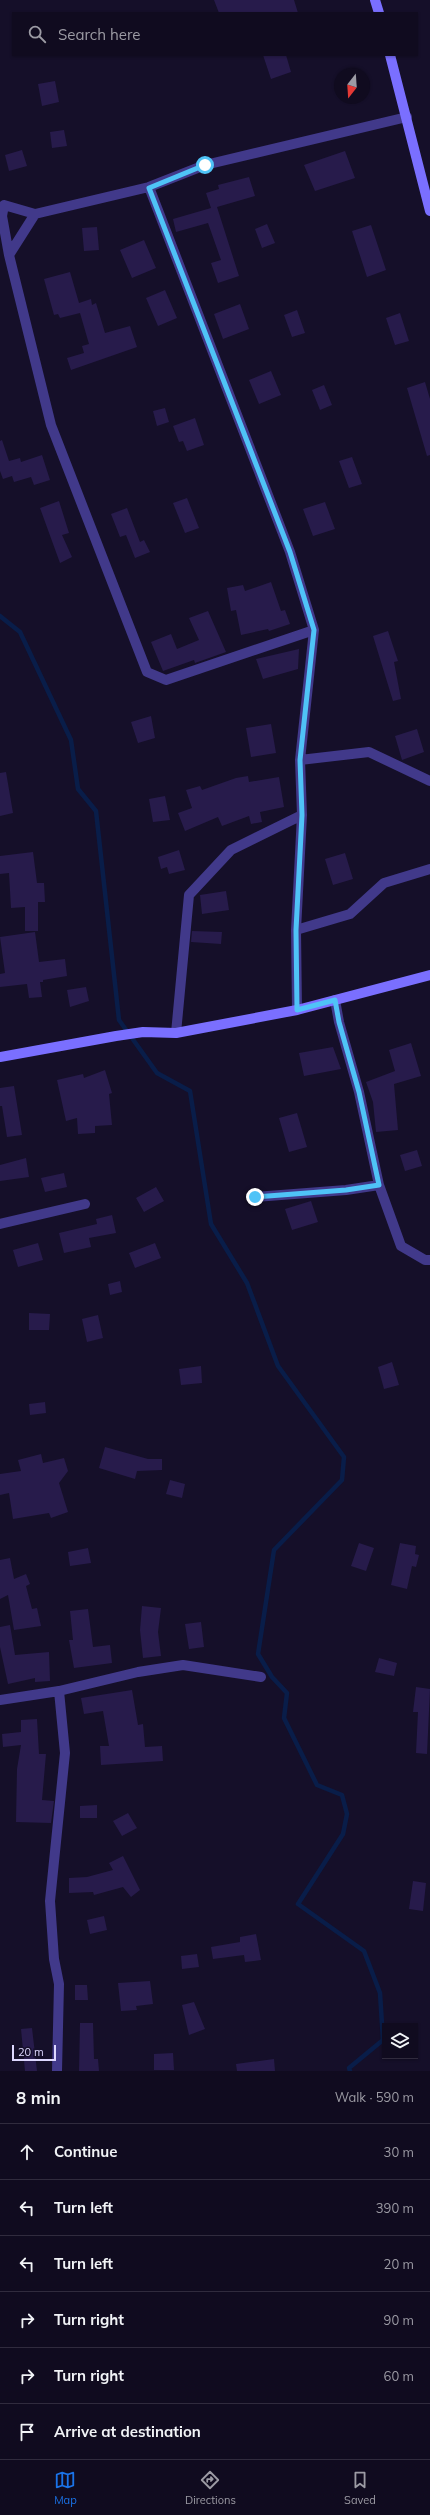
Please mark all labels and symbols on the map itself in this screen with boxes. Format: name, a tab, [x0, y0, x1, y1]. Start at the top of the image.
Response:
north arrow	[334, 68, 370, 104]
route start	[196, 156, 214, 174]
route end	[246, 1188, 264, 1206]
scale bar	[12, 2043, 56, 2062]

